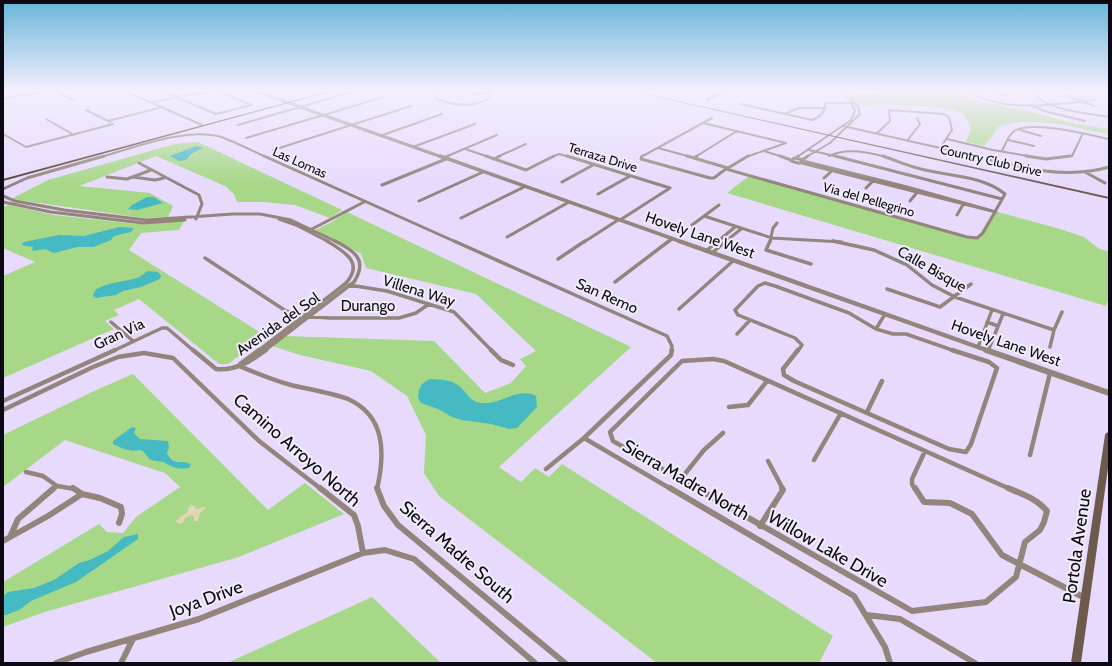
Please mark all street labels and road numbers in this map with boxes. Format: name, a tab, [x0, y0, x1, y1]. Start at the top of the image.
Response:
street label: Terraza Drive	[567, 139, 640, 175]
street label: Country Club Drive	[938, 140, 1044, 180]
street label: Las Lomas	[270, 143, 330, 181]
street label: Via del Pellegrino	[821, 178, 917, 220]
street label: Hovely Lane West	[643, 208, 757, 262]
street label: Calle Bisque	[894, 242, 970, 296]
street label: Villena Way	[381, 271, 458, 311]
street label: San Remo	[573, 274, 641, 318]
street label: Avenida del Sol	[233, 288, 324, 359]
street label: Durango	[341, 297, 395, 315]
street label: Gran Via	[91, 314, 148, 354]
street label: Hovely Lane West	[949, 316, 1063, 370]
street label: Camino Arroyo North	[229, 389, 365, 511]
street label: Sierra Madre North	[619, 435, 753, 525]
street label: Portola Avenue	[1058, 487, 1096, 605]
street label: Sierra Madre South	[395, 496, 519, 608]
street label: Willow Lake Drive	[764, 506, 892, 592]
street label: Joya Drive	[166, 576, 246, 623]

